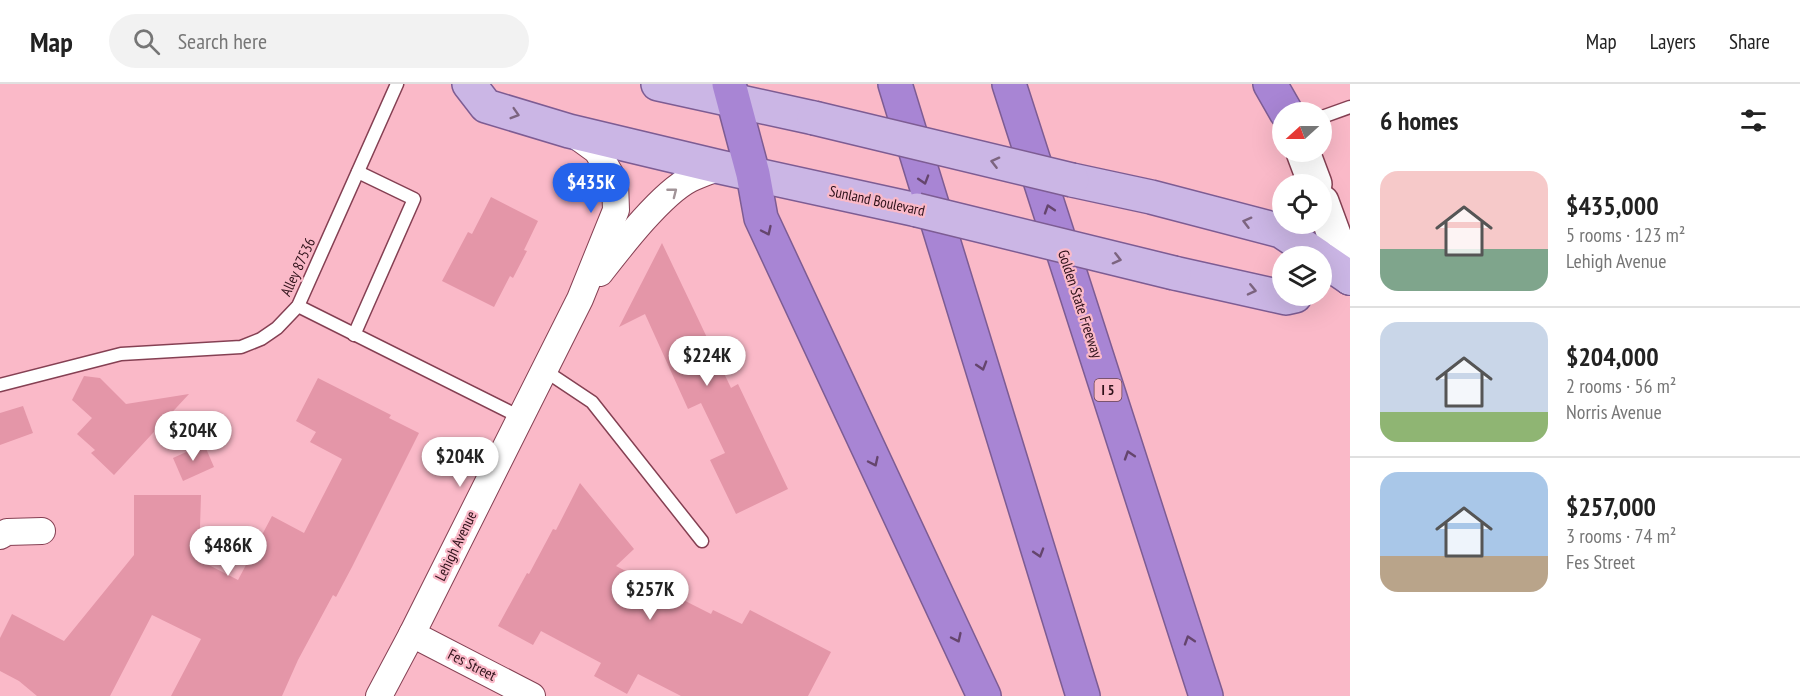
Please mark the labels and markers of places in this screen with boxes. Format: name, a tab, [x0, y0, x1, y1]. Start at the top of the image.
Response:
pin: $435K	[549, 163, 633, 214]
pin: $224K	[665, 336, 749, 387]
pin: $204K	[151, 411, 235, 462]
pin: $204K	[418, 437, 502, 488]
pin: $486K	[186, 526, 270, 577]
pin: $257K	[608, 570, 692, 621]

